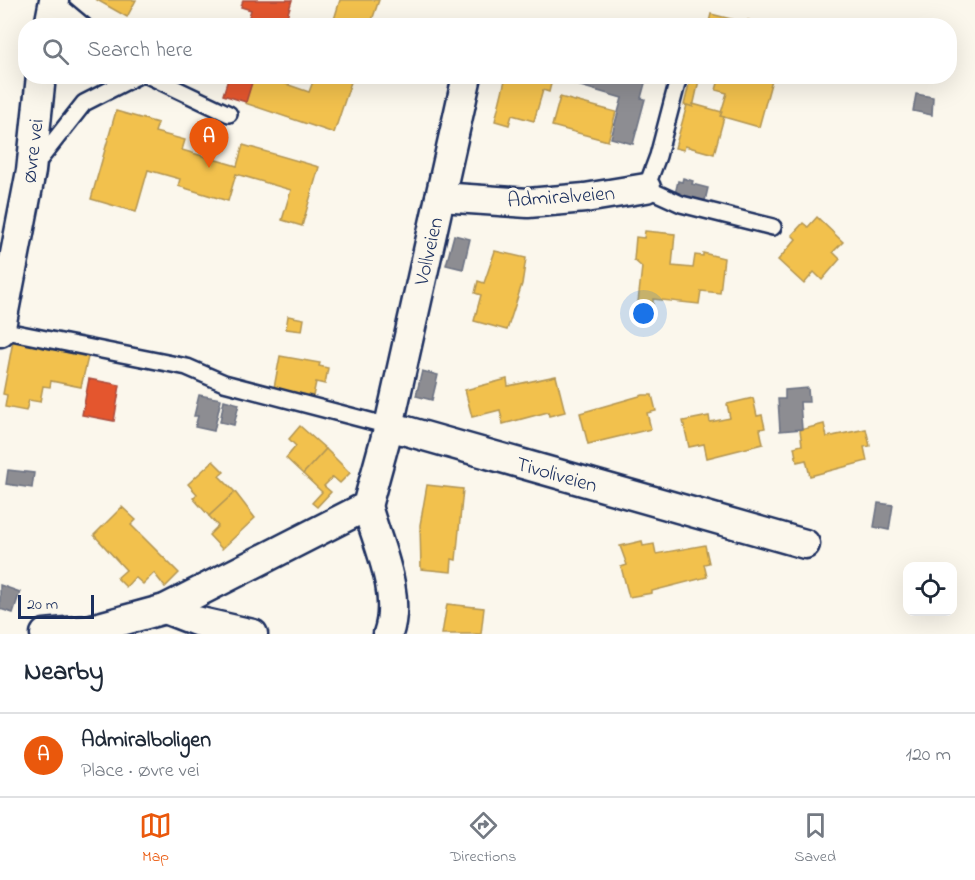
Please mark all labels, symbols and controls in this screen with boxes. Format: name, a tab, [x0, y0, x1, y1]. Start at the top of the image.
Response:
search box	[18, 18, 957, 84]
icon: search	[39, 35, 72, 68]
text: Search here	[87, 35, 192, 67]
street label: Øvre vei	[15, 117, 53, 185]
pin: A	[190, 118, 228, 168]
street label: Admiralveien	[506, 179, 616, 217]
street label: Vollveien	[407, 215, 452, 289]
your location	[629, 299, 658, 328]
street label: Tivoliveien	[512, 450, 601, 502]
map controls	[903, 562, 957, 616]
button: locate	[903, 562, 957, 616]
scale bar	[18, 592, 94, 620]
text: 20 m	[27, 593, 58, 617]
text: Nearby	[24, 654, 103, 692]
text: Admiralboligen	[81, 725, 211, 757]
text: A	[37, 741, 50, 770]
text: 120 m	[906, 741, 951, 770]
text: Place · Øvre vei	[81, 757, 200, 786]
tab: Map	[139, 809, 172, 869]
tab: Directions	[450, 809, 516, 869]
tab: Saved	[794, 809, 836, 869]

